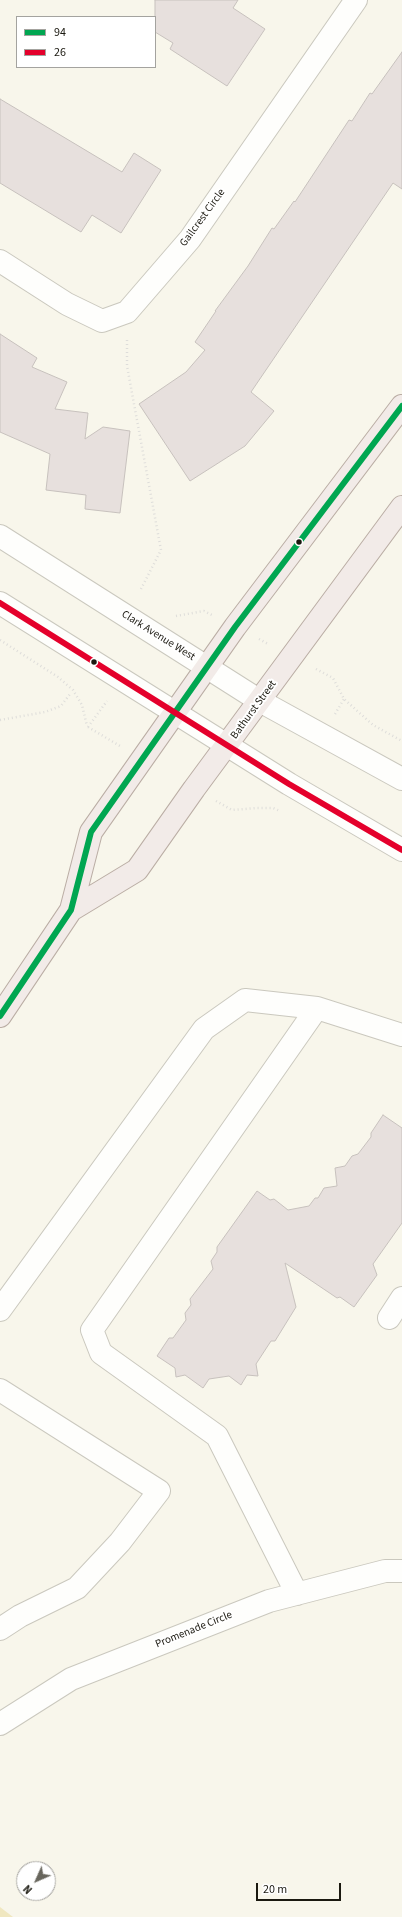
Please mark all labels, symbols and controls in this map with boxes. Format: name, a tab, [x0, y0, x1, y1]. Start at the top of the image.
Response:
legend	[16, 16, 156, 68]
text: 94	[54, 24, 66, 41]
text: 26	[54, 44, 66, 61]
street label: Gailcrest Circle	[178, 186, 228, 250]
unlabelled marker	[294, 537, 304, 547]
street label: Clark Avenue West	[119, 608, 197, 664]
unlabelled marker	[89, 657, 99, 667]
street label: Bathurst Street	[228, 678, 280, 742]
street label: Promenade Circle	[154, 1609, 234, 1651]
north arrow	[16, 1861, 56, 1901]
scale bar	[258, 1875, 343, 1901]
text: N	[20, 1881, 36, 1897]
text: 20 m	[263, 1881, 287, 1898]

